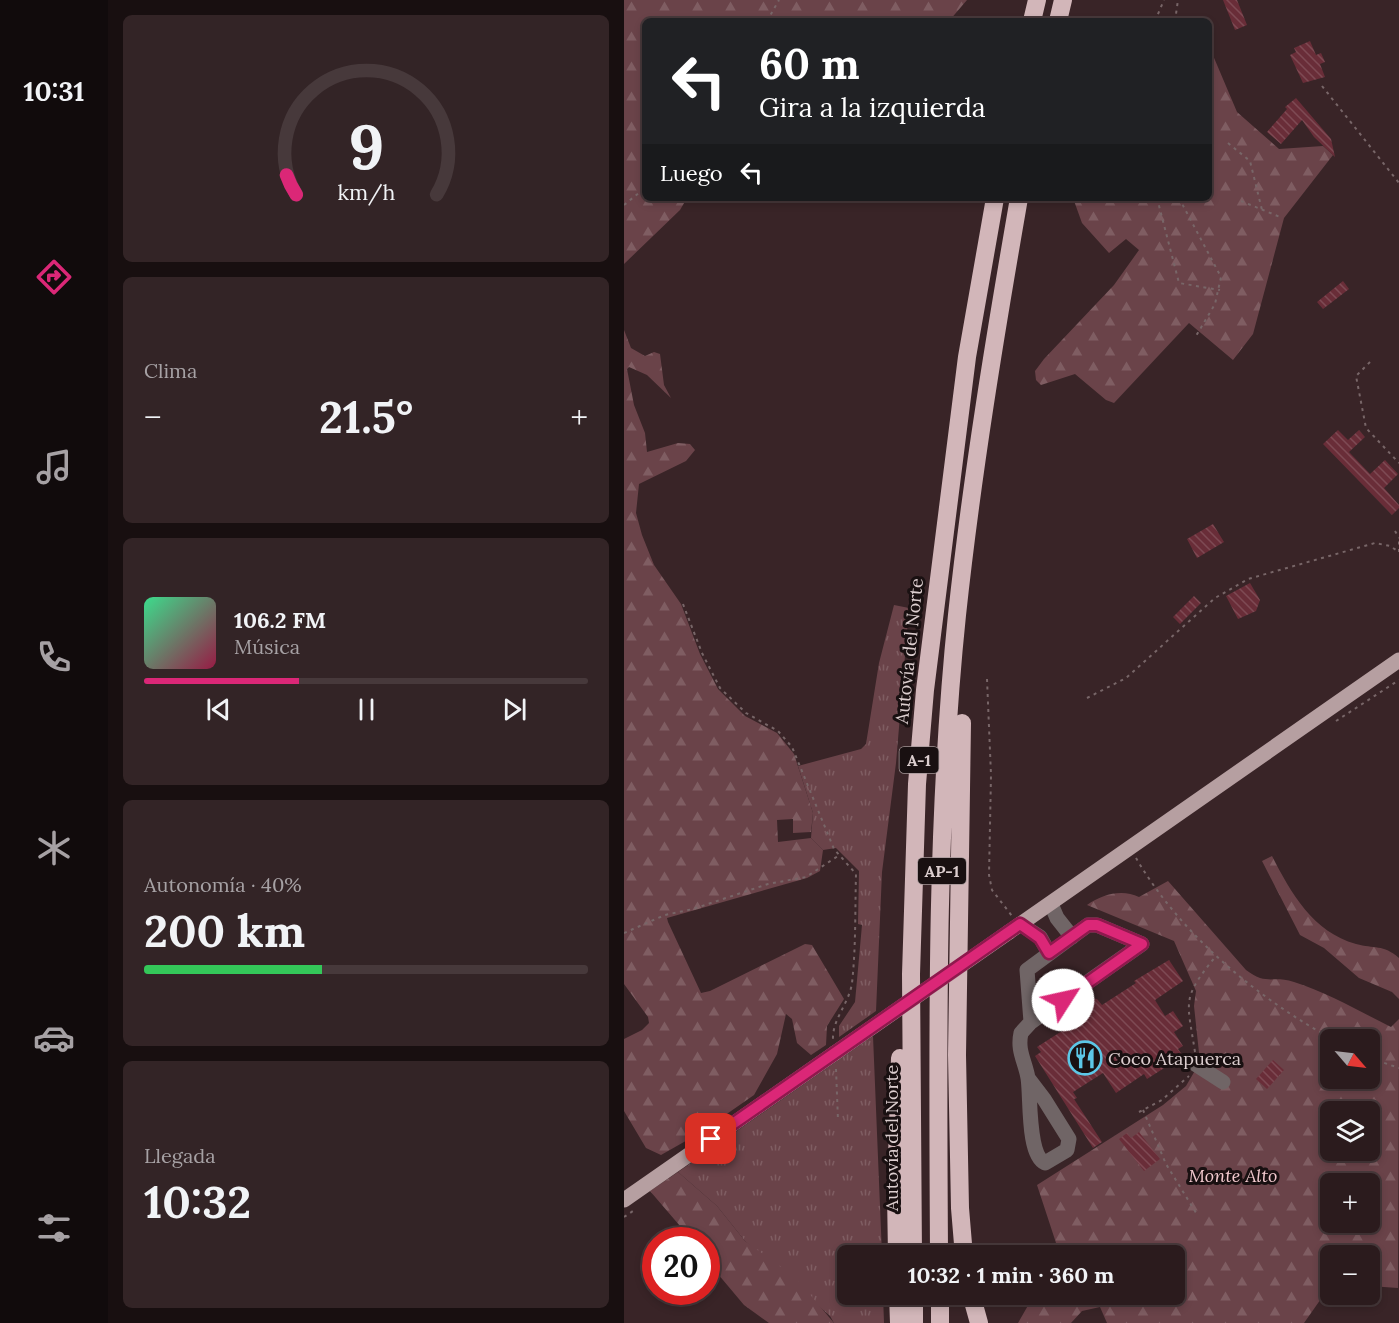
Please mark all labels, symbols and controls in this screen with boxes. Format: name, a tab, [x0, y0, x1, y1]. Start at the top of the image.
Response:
text: 60 m	[759, 37, 860, 91]
icon: left	[660, 42, 738, 120]
text: 10:31	[24, 74, 84, 108]
text: Gira a la izquierda	[759, 90, 986, 124]
text: 9	[348, 106, 384, 186]
icon: left	[735, 156, 768, 189]
text: Luego	[660, 159, 723, 187]
text: km/h	[337, 179, 395, 207]
icon: directions	[33, 256, 75, 298]
text: Clima	[144, 358, 197, 383]
text: 21.5°	[319, 388, 413, 445]
text: −	[144, 396, 162, 438]
text: +	[570, 396, 588, 438]
icon: music	[33, 446, 75, 488]
street label: Autovía del Norte	[890, 577, 928, 726]
text: 106.2 FM	[234, 606, 326, 634]
text: Música	[234, 634, 300, 659]
icon: phone	[33, 636, 75, 678]
icon: previous	[202, 693, 235, 726]
icon: pause	[350, 693, 383, 726]
icon: next	[498, 693, 531, 726]
road number: A-1	[900, 747, 938, 773]
icon: climate	[33, 827, 75, 869]
road number: AP-1	[918, 858, 966, 884]
text: Autonomía · 40%	[144, 872, 302, 897]
text: 200 km	[144, 902, 305, 959]
position arrow	[1031, 968, 1095, 1032]
icon: car	[33, 1017, 75, 1059]
north arrow	[1320, 1029, 1380, 1089]
map controls	[1320, 1029, 1380, 1305]
restaurant icon: Coco Atapuerca	[1067, 1040, 1103, 1076]
place label: Coco Atapuerca	[1108, 1047, 1241, 1070]
street label: Autovía del Norte	[880, 1065, 903, 1212]
button: layers	[1320, 1101, 1380, 1161]
pin	[685, 1113, 736, 1164]
icon: arrive	[694, 1122, 727, 1155]
text: Llegada	[144, 1143, 216, 1168]
park label: Monte Alto	[1189, 1164, 1277, 1187]
text: 10:32	[144, 1173, 251, 1230]
button: +	[1320, 1173, 1380, 1233]
icon: filters	[33, 1207, 75, 1249]
speed limit sign: 20	[642, 1227, 720, 1305]
button: −	[1320, 1245, 1380, 1305]
text: 10:32 · 1 min · 360 m	[908, 1261, 1114, 1289]

